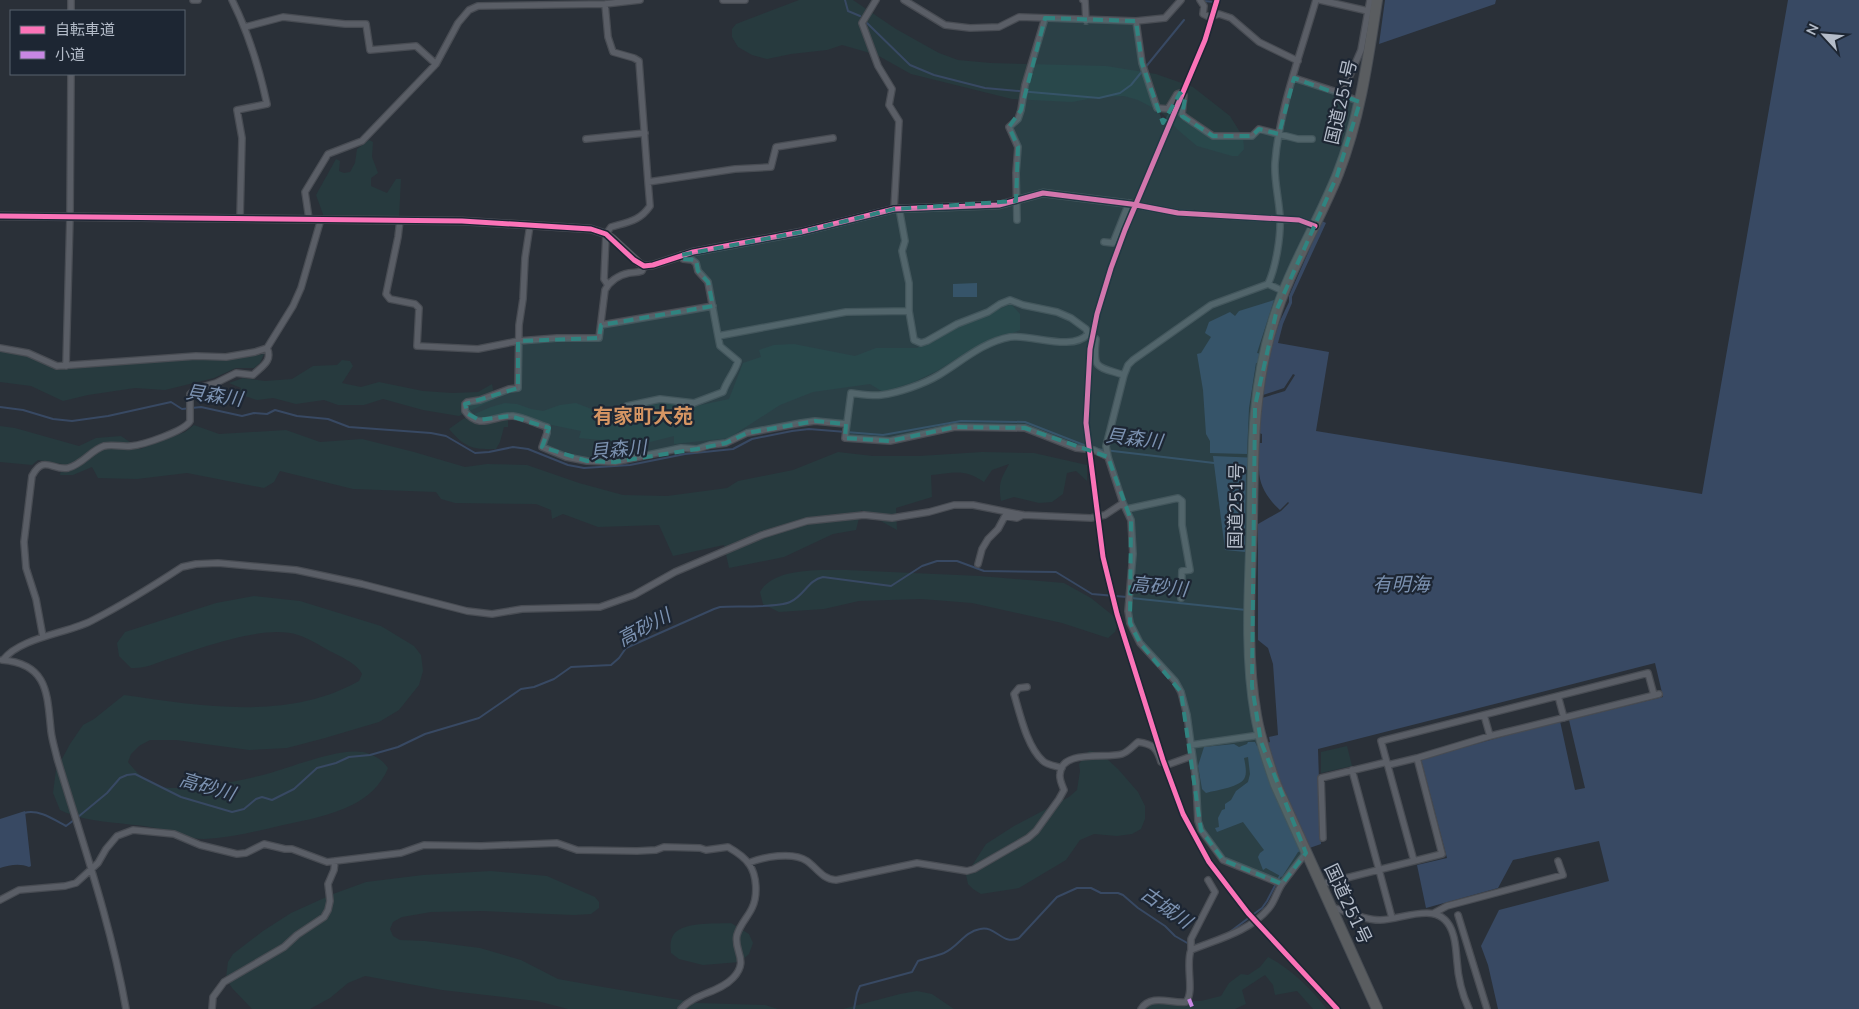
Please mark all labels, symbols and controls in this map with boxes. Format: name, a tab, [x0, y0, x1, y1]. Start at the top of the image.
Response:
legend	[10, 10, 185, 75]
north arrow	[1799, 10, 1849, 60]
text: 自転車道	[55, 20, 115, 40]
text: N	[1802, 21, 1824, 38]
text: 小道	[55, 45, 85, 65]
street label: 国道251号	[1320, 57, 1362, 147]
water label: 貝森川	[184, 379, 246, 413]
district label: 有家町大苑	[593, 403, 693, 430]
water label: 貝森川	[1104, 423, 1166, 456]
water label: 貝森川	[588, 434, 650, 465]
street label: 国道251号	[1223, 463, 1249, 549]
water label: 高砂川	[1129, 571, 1191, 603]
water label: 有明海	[1372, 572, 1432, 598]
water label: 高砂川	[613, 602, 677, 653]
water label: 高砂川	[176, 767, 240, 808]
street label: 国道251号	[1319, 860, 1377, 948]
water label: 古城川	[1135, 881, 1198, 936]

